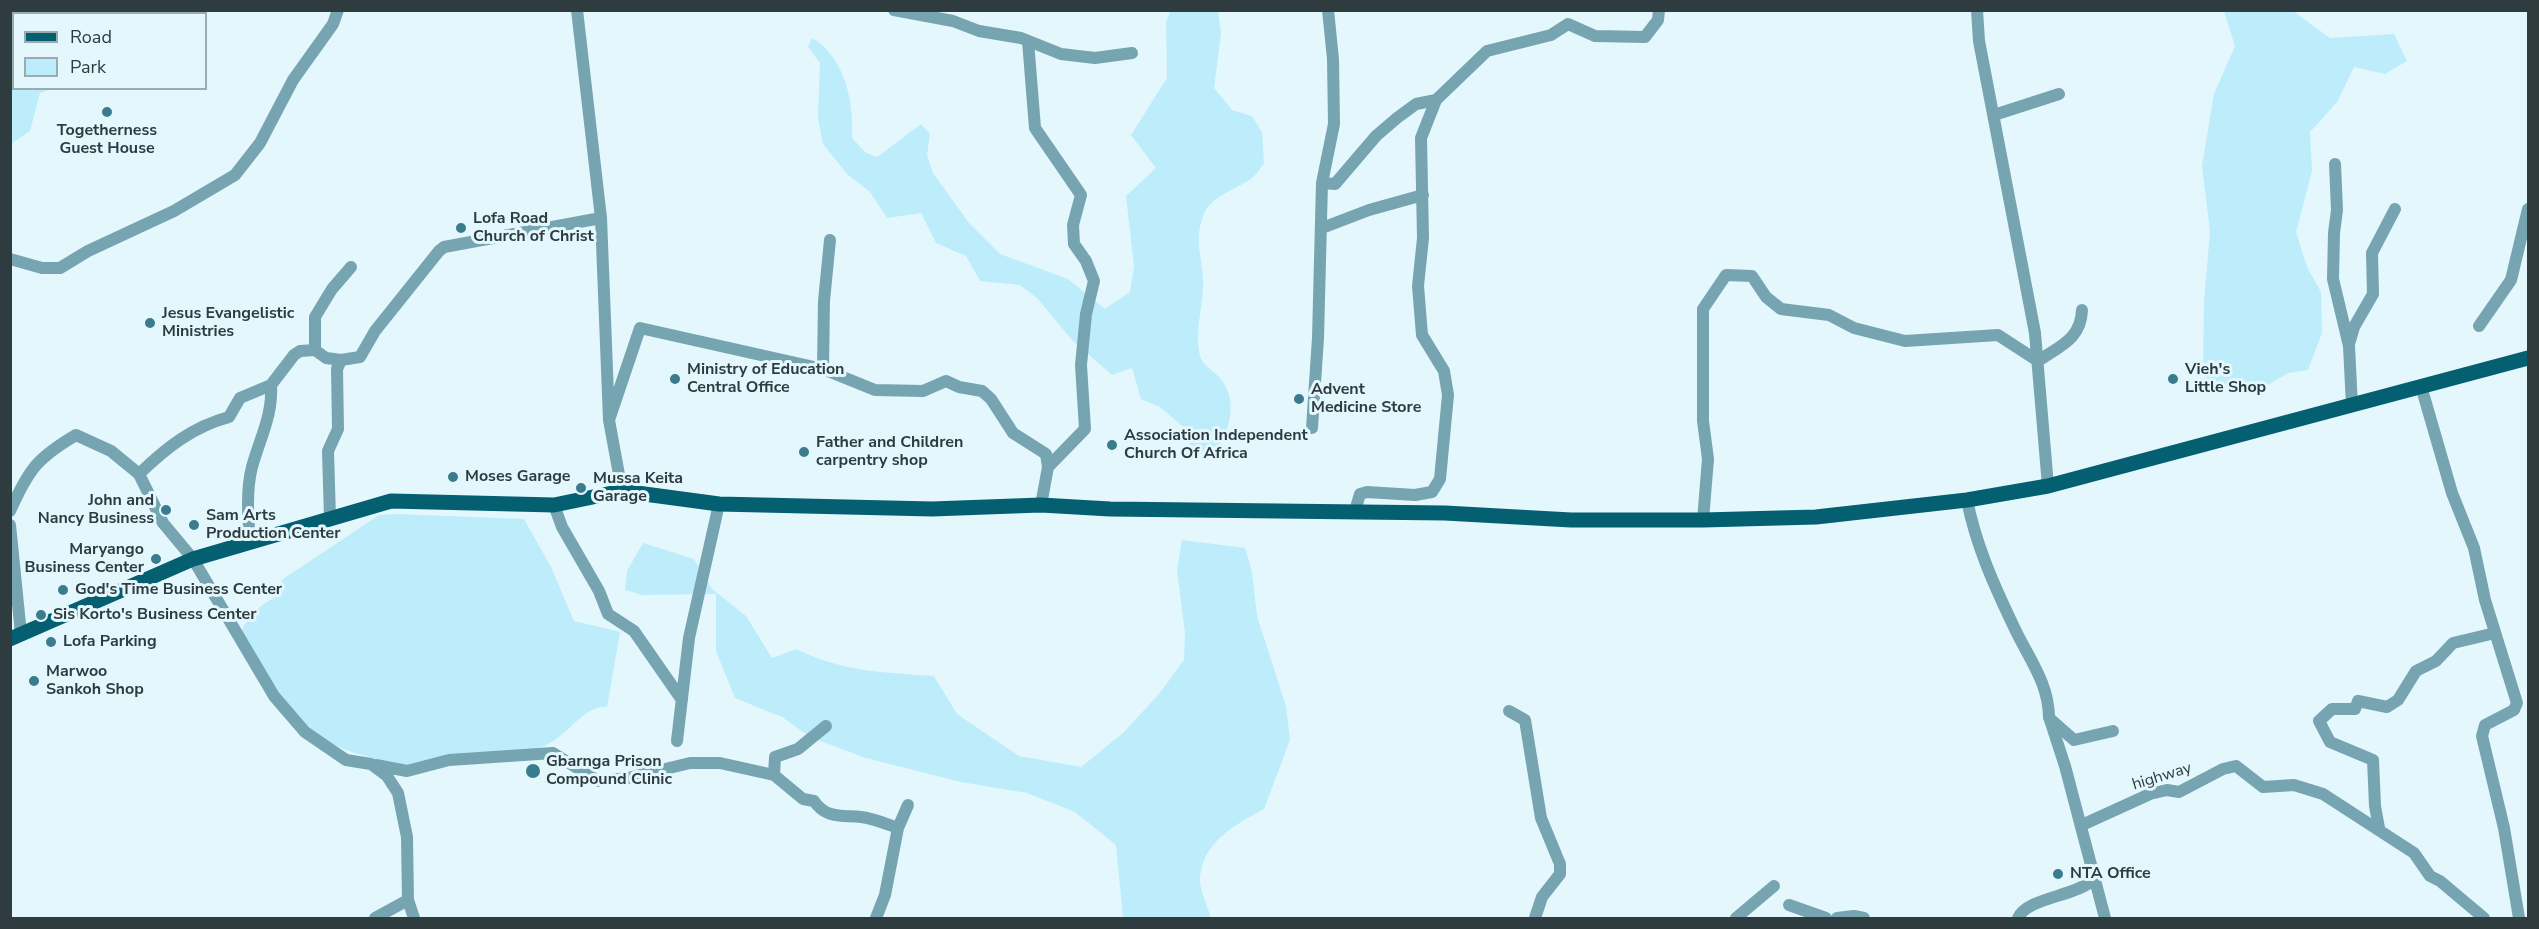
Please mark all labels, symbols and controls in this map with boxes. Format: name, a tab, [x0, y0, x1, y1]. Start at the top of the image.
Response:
legend	[12, 12, 207, 90]
text: Road	[70, 25, 112, 49]
text: Park	[70, 55, 106, 79]
marker: Togetherness Guest House	[100, 105, 114, 119]
place label: Togetherness Guest House	[57, 121, 157, 159]
place label: Lofa Road Church of Christ	[473, 209, 594, 247]
marker: Lofa Road Church of Christ	[454, 221, 468, 235]
place label: Jesus Evangelistic Ministries	[162, 304, 294, 342]
marker: Jesus Evangelistic Ministries	[143, 316, 157, 330]
place label: Ministry of Education Central Office	[687, 360, 844, 398]
place label: Vieh's Little Shop	[2185, 360, 2266, 398]
marker: Ministry of Education Central Office	[668, 372, 682, 386]
marker: Vieh's Little Shop	[2166, 372, 2180, 386]
place label: Advent Medicine Store	[1311, 380, 1421, 418]
marker: Advent Medicine Store	[1292, 392, 1306, 406]
place label: Association Independent Church Of Africa	[1124, 426, 1308, 464]
place label: Father and Children carpentry shop	[816, 433, 963, 471]
marker: Association Independent Church Of Africa	[1105, 438, 1119, 452]
marker: Father and Children carpentry shop	[797, 445, 811, 459]
place label: Moses Garage	[465, 467, 571, 487]
place label: Mussa Keita Garage	[593, 469, 683, 507]
marker: Moses Garage	[446, 470, 460, 484]
marker: Mussa Keita Garage	[574, 481, 588, 495]
place label: John and Nancy Business	[38, 491, 154, 529]
marker: John and Nancy Business	[159, 503, 173, 517]
place label: Sam Arts Production Center	[206, 506, 341, 544]
marker: Sam Arts Production Center	[187, 518, 201, 532]
place label: Maryango Business Center	[25, 540, 144, 578]
marker: Maryango Business Center	[149, 552, 163, 566]
place label: God's Time Business Center	[75, 580, 282, 600]
marker: God's Time Business Center	[56, 583, 70, 597]
place label: Sis Korto's Business Center	[53, 605, 256, 625]
marker: Sis Korto's Business Center	[34, 608, 48, 622]
place label: Lofa Parking	[63, 632, 157, 652]
marker: Lofa Parking	[44, 635, 58, 649]
place label: Marwoo Sankoh Shop	[46, 662, 144, 700]
marker: Marwoo Sankoh Shop	[27, 674, 41, 688]
place label: Gbarnga Prison Compound Clinic	[546, 752, 672, 790]
street label: highway	[2130, 759, 2194, 795]
marker: Gbarnga Prison Compound Clinic	[524, 762, 542, 780]
place label: NTA Office	[2070, 864, 2151, 884]
marker: NTA Office	[2051, 867, 2065, 881]

